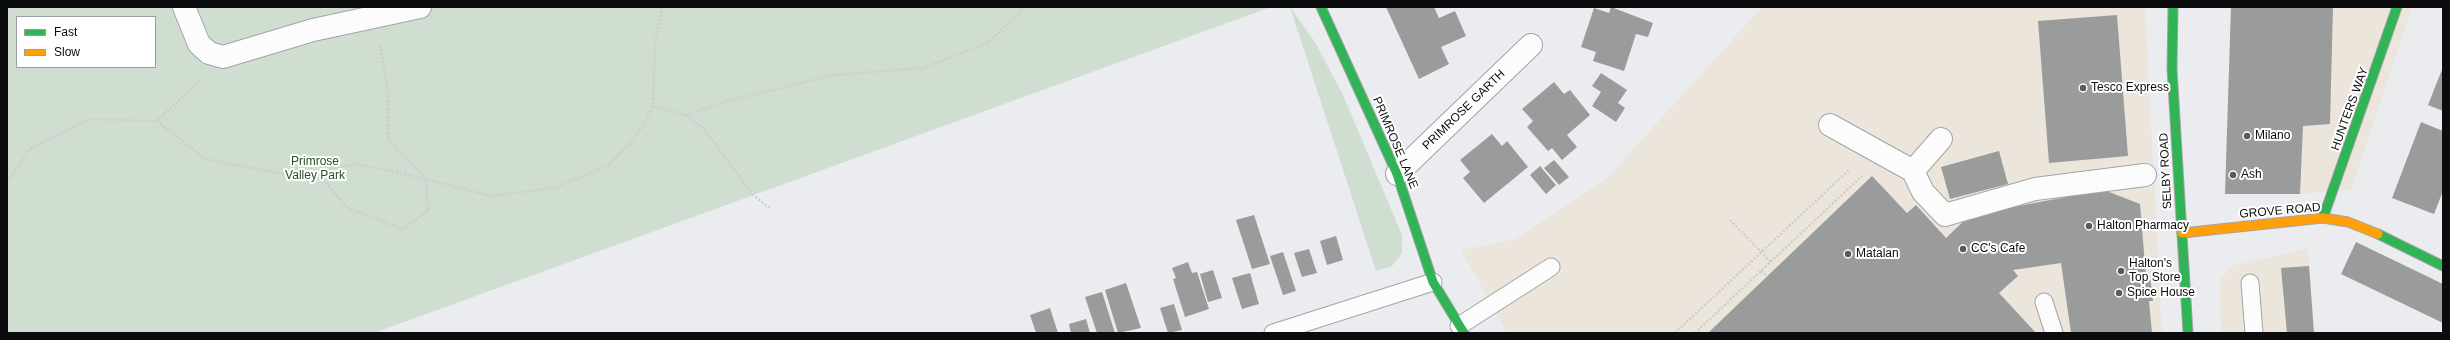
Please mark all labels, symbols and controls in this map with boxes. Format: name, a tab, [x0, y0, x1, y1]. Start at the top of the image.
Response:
legend	[16, 16, 156, 68]
text: Fast	[54, 25, 77, 39]
text: Slow	[54, 45, 80, 59]
street label: HUNTERS WAY	[2328, 66, 2372, 152]
street label: PRIMROSE GARTH	[1420, 67, 1508, 153]
place label: Tesco Express	[2091, 81, 2169, 95]
marker: Tesco Express	[2078, 83, 2088, 93]
street label: PRIMROSE LANE	[1369, 95, 1421, 191]
place label: Milano	[2255, 129, 2290, 143]
marker: Milano	[2242, 131, 2252, 141]
street label: SELBY ROAD	[2157, 132, 2175, 210]
park label: Primrose Valley Park	[285, 155, 345, 183]
place label: Ash	[2241, 168, 2262, 182]
marker: Ash	[2228, 170, 2238, 180]
street label: GROVE ROAD	[2239, 200, 2321, 222]
place label: Halton Pharmacy	[2097, 219, 2189, 233]
marker: Halton Pharmacy	[2084, 221, 2094, 231]
place label: CC's Cafe	[1971, 242, 2025, 256]
marker: CC's Cafe	[1958, 244, 1968, 254]
place label: Matalan	[1856, 247, 1899, 261]
marker: Matalan	[1843, 249, 1853, 259]
place label: Halton's Top Store	[2129, 257, 2180, 285]
marker: Halton's Top Store	[2116, 266, 2126, 276]
place label: Spice House	[2127, 286, 2195, 300]
marker: Spice House	[2114, 288, 2124, 298]

